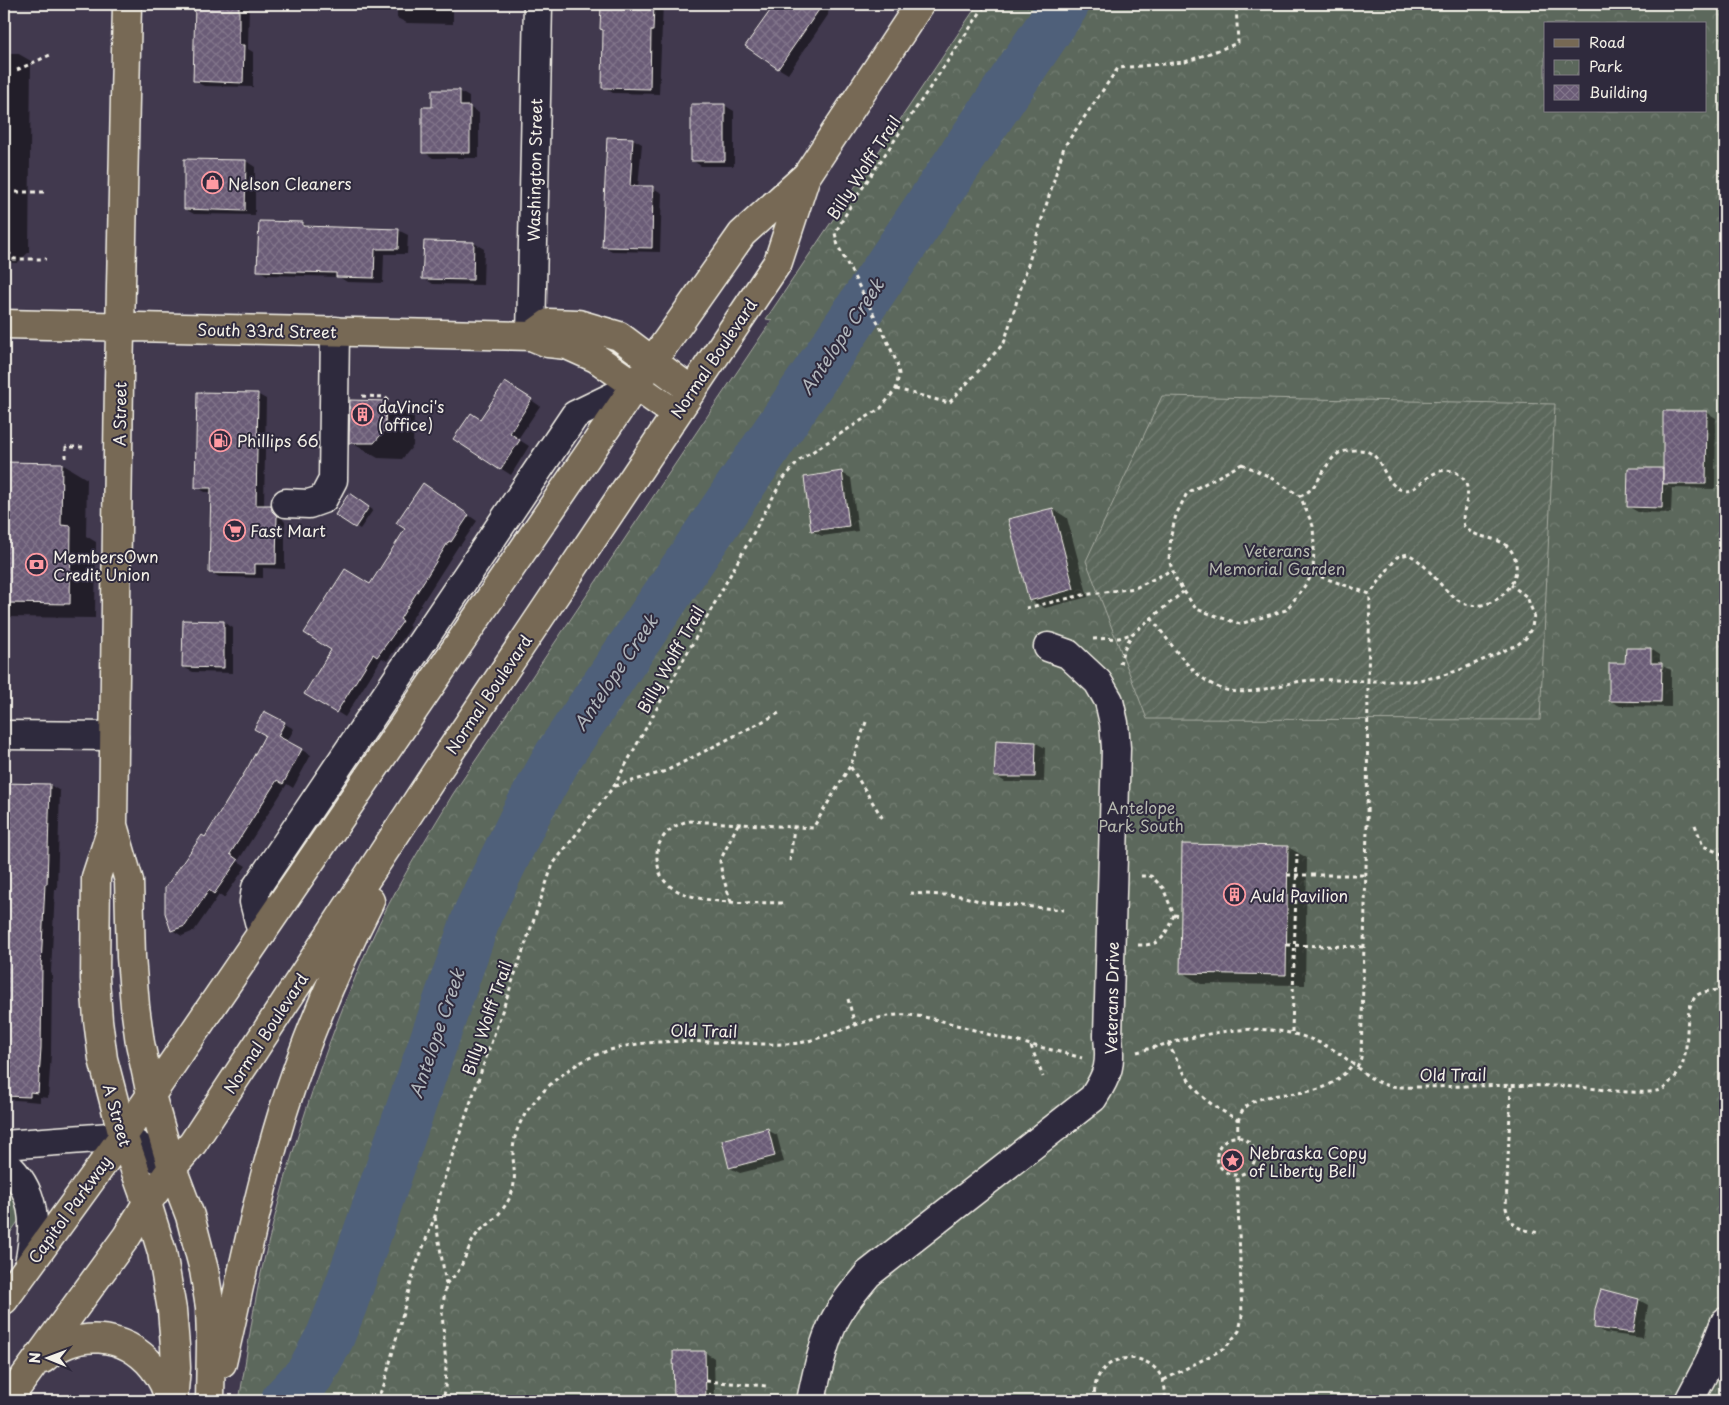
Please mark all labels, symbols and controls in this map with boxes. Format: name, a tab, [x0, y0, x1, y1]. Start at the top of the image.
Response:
legend	[1544, 22, 1706, 112]
text: Road	[1589, 30, 1625, 53]
text: Park	[1589, 54, 1623, 77]
text: Building	[1589, 80, 1648, 103]
street label: Washington Street	[521, 98, 547, 242]
street label: Billy Wolff Trail	[820, 110, 906, 224]
shop icon: Nelson Cleaners	[200, 171, 224, 195]
place label: Nelson Cleaners	[228, 171, 352, 195]
water label: Antelope Creek	[792, 272, 890, 399]
street label: Normal Boulevard	[664, 293, 762, 422]
street label: South 33rd Street	[197, 317, 337, 343]
street label: A Street	[106, 381, 132, 446]
place label: daVinci's (office)	[378, 394, 444, 436]
building icon: daVinci's (office)	[350, 403, 374, 427]
fuel station icon: Phillips 66	[209, 428, 233, 452]
place label: Phillips 66	[237, 428, 319, 452]
supermarket icon: Fast Mart	[222, 518, 246, 542]
place label: Fast Mart	[250, 518, 326, 542]
park label: Veterans Memorial Garden	[1209, 538, 1345, 580]
place label: MembersOwn Credit Union	[53, 544, 159, 586]
bank icon: MembersOwn Credit Union	[25, 553, 49, 577]
street label: Billy Wolff Trail	[631, 601, 709, 717]
water label: Antelope Creek	[566, 608, 664, 735]
street label: Normal Boulevard	[439, 629, 537, 758]
park label: Antelope Park South	[1098, 795, 1184, 837]
building icon: Auld Pavilion	[1222, 883, 1246, 907]
place label: Auld Pavilion	[1250, 883, 1348, 907]
street label: Veterans Drive	[1098, 941, 1124, 1055]
street label: Billy Wolff Trail	[455, 958, 517, 1078]
water label: Antelope Creek	[401, 964, 471, 1101]
street label: Normal Boulevard	[217, 968, 313, 1098]
street label: Old Trail	[670, 1017, 738, 1043]
street label: Old Trail	[1419, 1062, 1487, 1086]
street label: A Street	[98, 1081, 139, 1150]
place label: Nebraska Copy of Liberty Bell	[1249, 1140, 1367, 1182]
place icon: Nebraska Copy of Liberty Bell	[1221, 1149, 1245, 1173]
street label: Capitol Parkway	[22, 1150, 116, 1268]
north arrow	[22, 1332, 72, 1382]
text: N	[24, 1352, 45, 1363]

